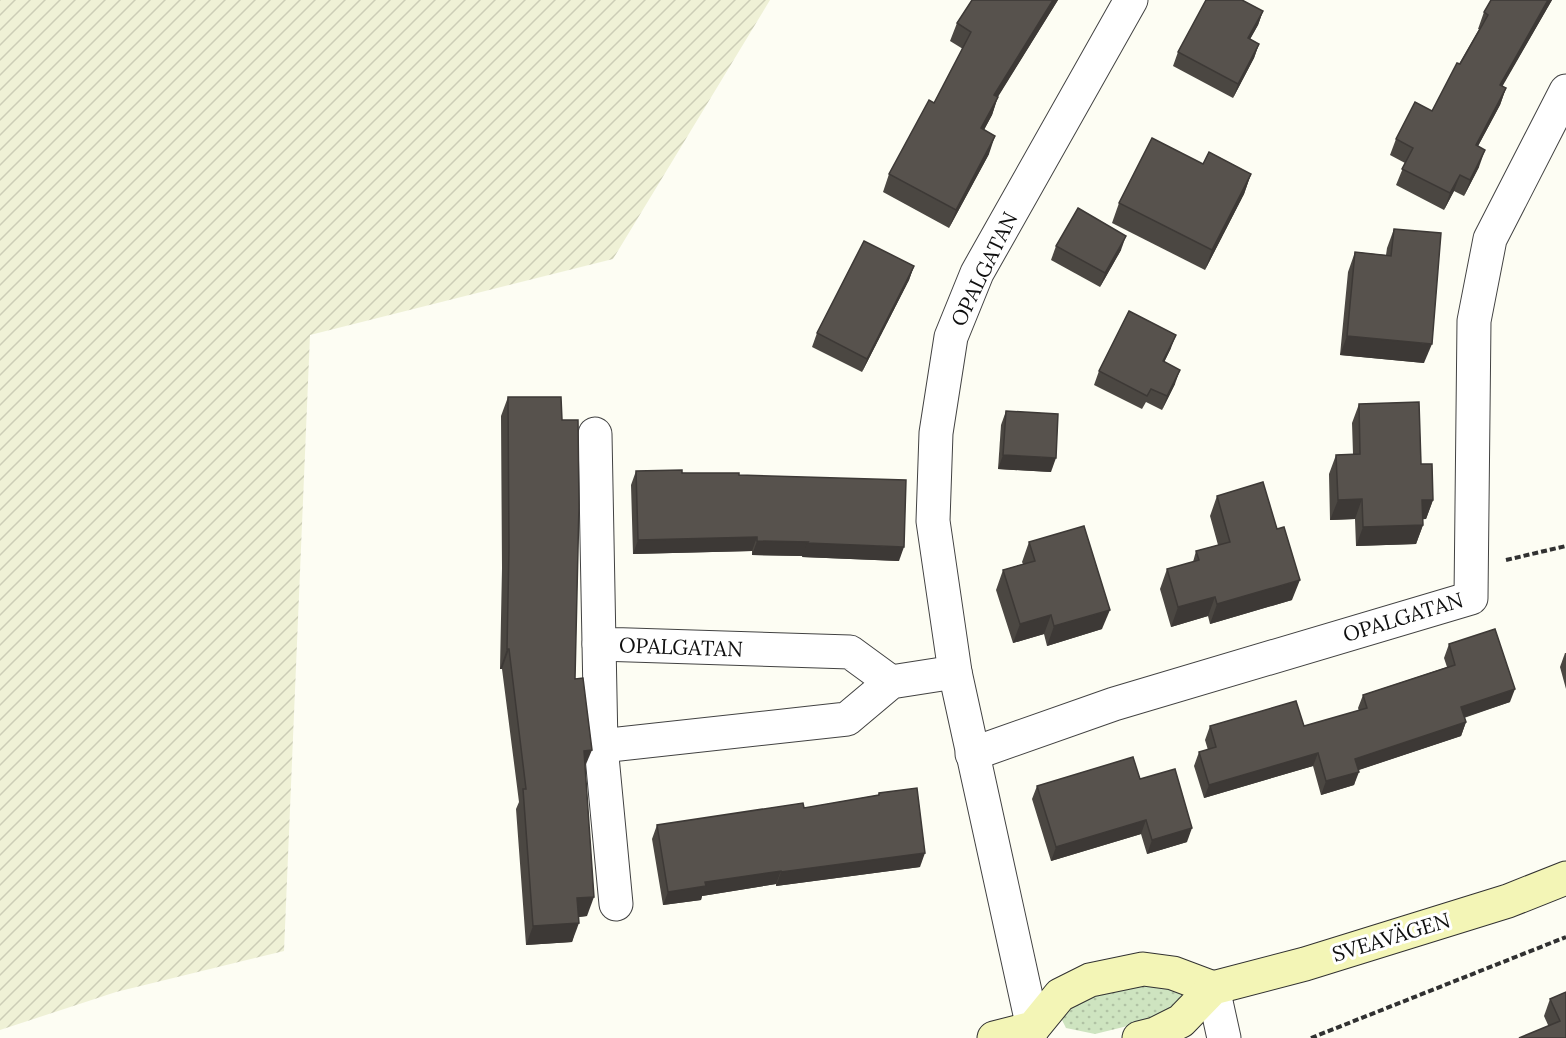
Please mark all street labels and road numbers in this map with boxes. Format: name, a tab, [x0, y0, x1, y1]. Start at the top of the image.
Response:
street label: OPALGATAN	[945, 207, 1023, 331]
street label: OPALGATAN	[1340, 586, 1466, 648]
street label: OPALGATAN	[619, 631, 743, 663]
street label: SVEAVÄGEN	[1329, 906, 1453, 968]

